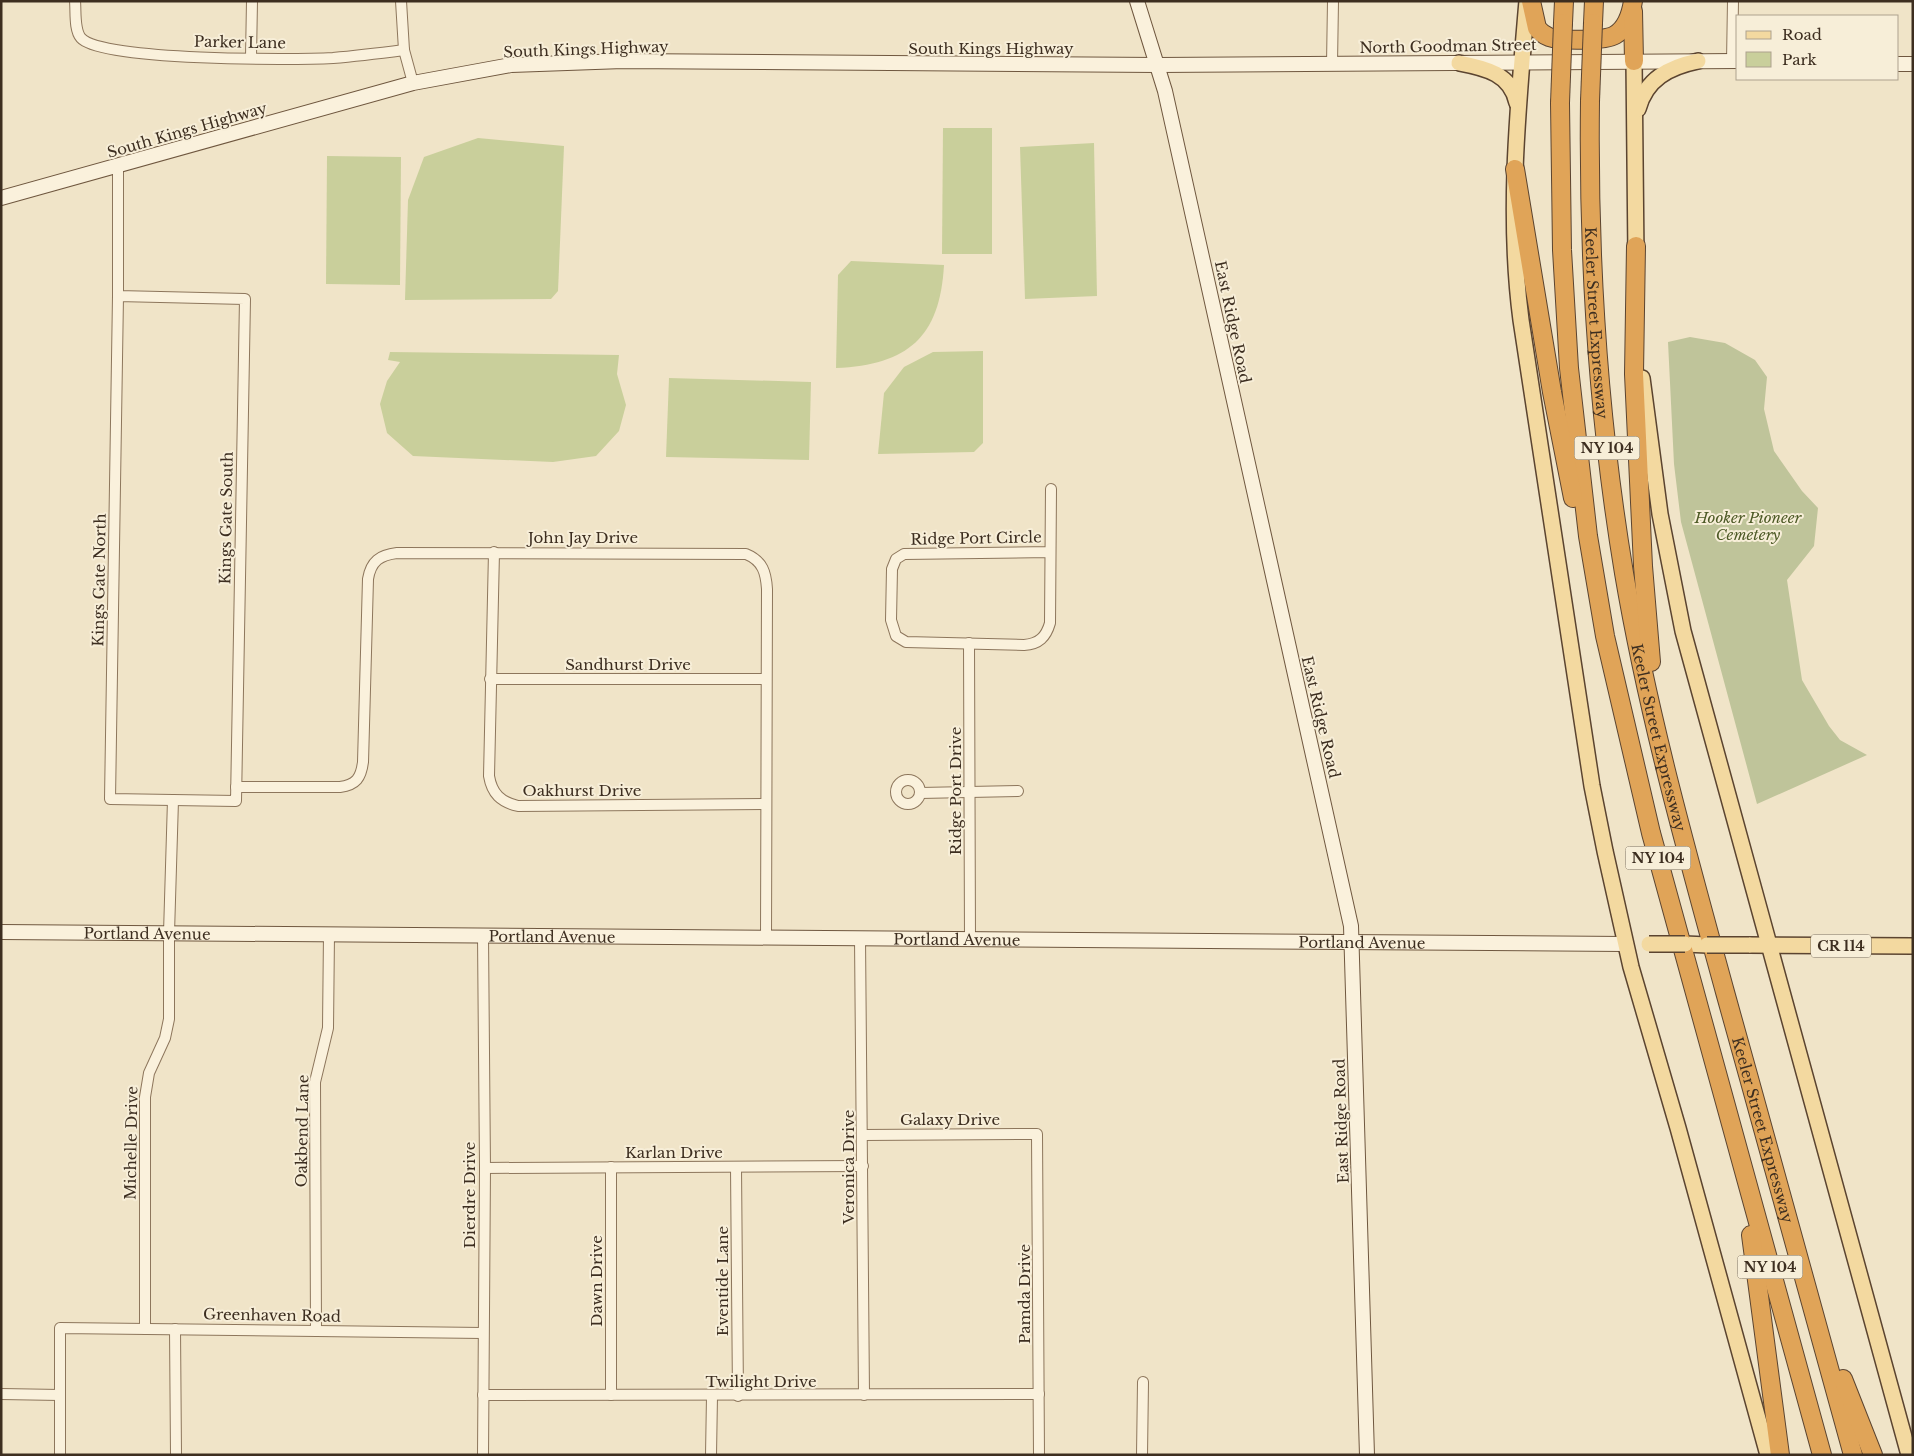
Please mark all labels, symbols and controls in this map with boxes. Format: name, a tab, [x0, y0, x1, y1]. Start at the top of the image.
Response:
legend	[1736, 15, 1899, 80]
text: Road	[1782, 25, 1822, 44]
street label: Parker Lane	[194, 32, 286, 52]
street label: North Goodman Street	[1359, 35, 1537, 57]
street label: South Kings Highway	[503, 37, 669, 61]
street label: South Kings Highway	[908, 39, 1074, 58]
text: Park	[1782, 50, 1818, 69]
street label: South Kings Highway	[105, 98, 269, 162]
street label: Keeler Street Expressway	[1582, 227, 1613, 420]
street label: East Ridge Road	[1211, 259, 1255, 385]
road number: NY 104	[1574, 436, 1640, 459]
street label: Kings Gate South	[215, 451, 237, 585]
park label: Hooker Pioneer Cemetery	[1694, 508, 1803, 544]
street label: Kings Gate North	[88, 513, 110, 647]
street label: Ridge Port Circle	[910, 527, 1042, 549]
street label: John Jay Drive	[526, 528, 638, 547]
street label: Keeler Street Expressway	[1628, 642, 1691, 834]
street label: East Ridge Road	[1298, 654, 1344, 780]
street label: Sandhurst Drive	[565, 655, 691, 674]
street label: Ridge Port Drive	[946, 727, 965, 855]
street label: Oakhurst Drive	[523, 781, 641, 800]
road number: NY 104	[1626, 846, 1690, 870]
street label: Portland Avenue	[83, 923, 211, 943]
street label: Portland Avenue	[488, 926, 616, 946]
street label: Portland Avenue	[893, 929, 1021, 949]
street label: Portland Avenue	[1298, 932, 1426, 952]
road number: CR 114	[1811, 934, 1871, 958]
street label: Keeler Street Expressway	[1728, 1035, 1798, 1225]
street label: East Ridge Road	[1329, 1058, 1353, 1184]
street label: Oakbend Lane	[292, 1074, 312, 1188]
street label: Michelle Drive	[121, 1086, 141, 1200]
street label: Veronica Drive	[839, 1110, 858, 1225]
street label: Galaxy Drive	[900, 1110, 1000, 1129]
street label: Dierdre Drive	[460, 1142, 479, 1248]
street label: Karlan Drive	[625, 1143, 723, 1162]
street label: Eventide Lane	[713, 1226, 732, 1336]
street label: Dawn Drive	[587, 1235, 606, 1327]
street label: Pamda Drive	[1015, 1244, 1034, 1344]
road number: NY 104	[1738, 1256, 1802, 1278]
street label: Greenhaven Road	[203, 1304, 341, 1326]
street label: Twilight Drive	[706, 1372, 817, 1391]

